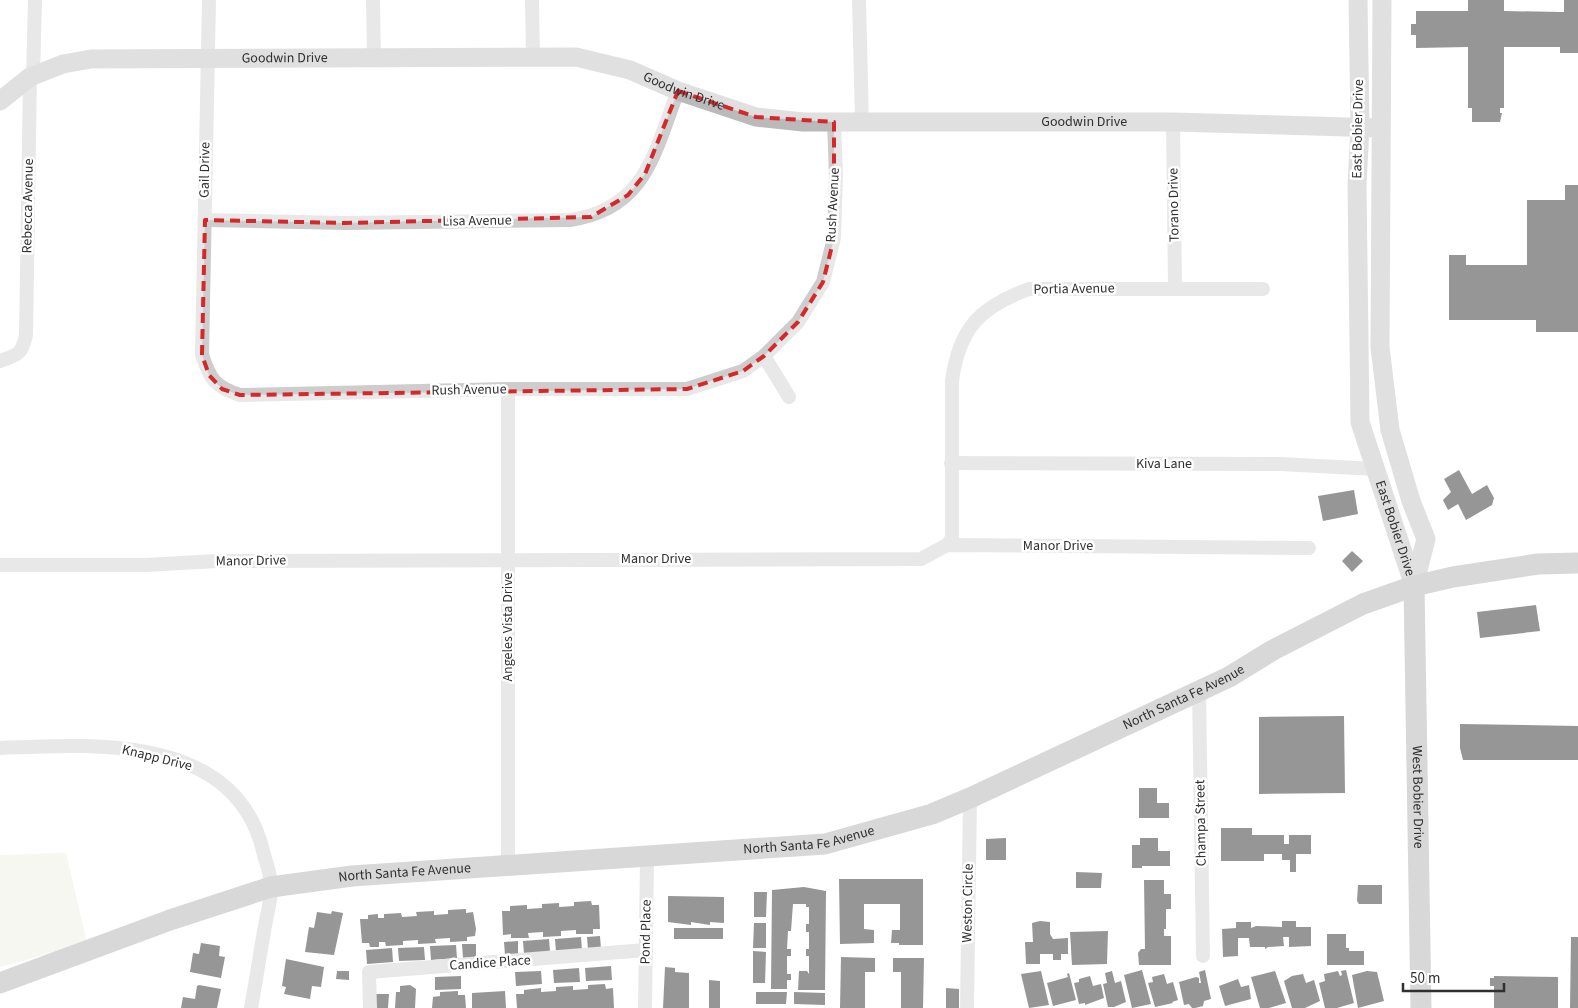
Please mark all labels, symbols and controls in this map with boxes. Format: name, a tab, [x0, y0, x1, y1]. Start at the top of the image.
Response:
street label: Goodwin Drive	[242, 48, 328, 68]
street label: Goodwin Drive	[640, 67, 727, 116]
street label: East Bobier Drive	[1347, 79, 1369, 179]
street label: Goodwin Drive	[1041, 112, 1127, 132]
street label: Gail Drive	[195, 142, 215, 198]
street label: Rebecca Avenue	[17, 158, 39, 254]
street label: Rush Avenue	[821, 167, 845, 243]
street label: Torano Drive	[1163, 168, 1185, 242]
street label: Lisa Avenue	[442, 210, 512, 232]
street label: Portia Avenue	[1033, 278, 1115, 300]
street label: Rush Avenue	[431, 379, 507, 401]
street label: Kiva Lane	[1136, 454, 1192, 474]
street label: East Bobier Drive	[1370, 478, 1420, 579]
street label: Manor Drive	[1023, 536, 1093, 556]
street label: Manor Drive	[621, 549, 691, 569]
street label: Manor Drive	[216, 550, 286, 572]
street label: Angeles Vista Drive	[498, 572, 518, 682]
street label: North Santa Fe Avenue	[1120, 660, 1249, 735]
street label: Knapp Drive	[120, 740, 194, 776]
street label: West Bobier Drive	[1407, 745, 1428, 849]
street label: Champa Street	[1190, 779, 1212, 867]
street label: North Santa Fe Avenue	[743, 821, 877, 860]
street label: North Santa Fe Avenue	[337, 858, 472, 888]
street label: Weston Circle	[957, 863, 979, 943]
street label: Pond Place	[635, 899, 657, 965]
street label: Candice Place	[449, 950, 531, 976]
scale bar	[1403, 960, 1504, 992]
text: 50 m	[1410, 968, 1440, 989]

